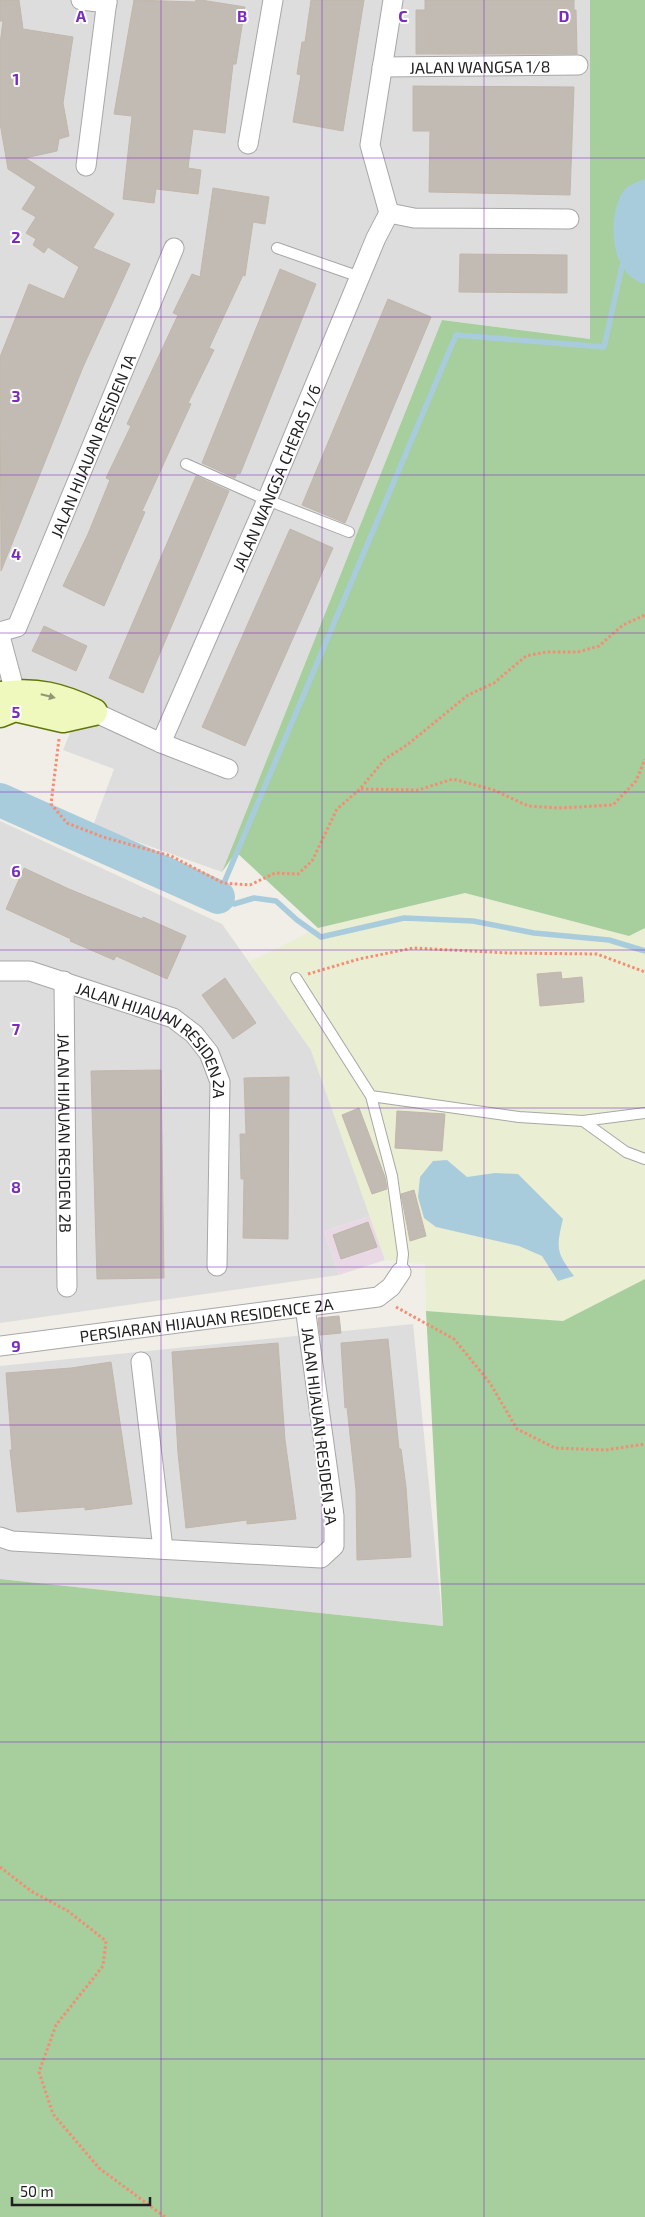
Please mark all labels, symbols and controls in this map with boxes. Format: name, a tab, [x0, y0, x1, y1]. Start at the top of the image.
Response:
text: A	[76, 6, 87, 25]
text: B	[237, 6, 247, 25]
text: C	[398, 6, 408, 25]
text: D	[559, 6, 570, 25]
street label: JALAN WANGSA 1/8	[409, 56, 551, 76]
text: 1	[13, 69, 19, 88]
text: 2	[11, 227, 21, 246]
street label: JALAN HIJAUAN RESIDEN 1A	[46, 351, 139, 540]
street label: JALAN WANGSA CHERAS 1/6	[228, 381, 324, 574]
text: 3	[11, 386, 21, 405]
text: 4	[11, 544, 21, 563]
one-way arrow	[40, 692, 55, 700]
text: 5	[12, 702, 21, 721]
text: 6	[11, 861, 21, 880]
street label: JALAN HIJAUAN RESIDEN 2A	[74, 977, 230, 1099]
text: 7	[12, 1019, 21, 1038]
street label: JALAN HIJAUAN RESIDEN 2B	[55, 1033, 76, 1233]
text: 8	[11, 1177, 21, 1196]
street label: PERSIARAN HIJAUAN RESIDENCE 2A	[78, 1293, 334, 1345]
street label: JALAN HIJAUAN RESIDEN 3A	[298, 1326, 342, 1526]
text: 9	[11, 1336, 21, 1355]
scale bar	[12, 2174, 150, 2206]
text: 50 m	[20, 2182, 54, 2200]

